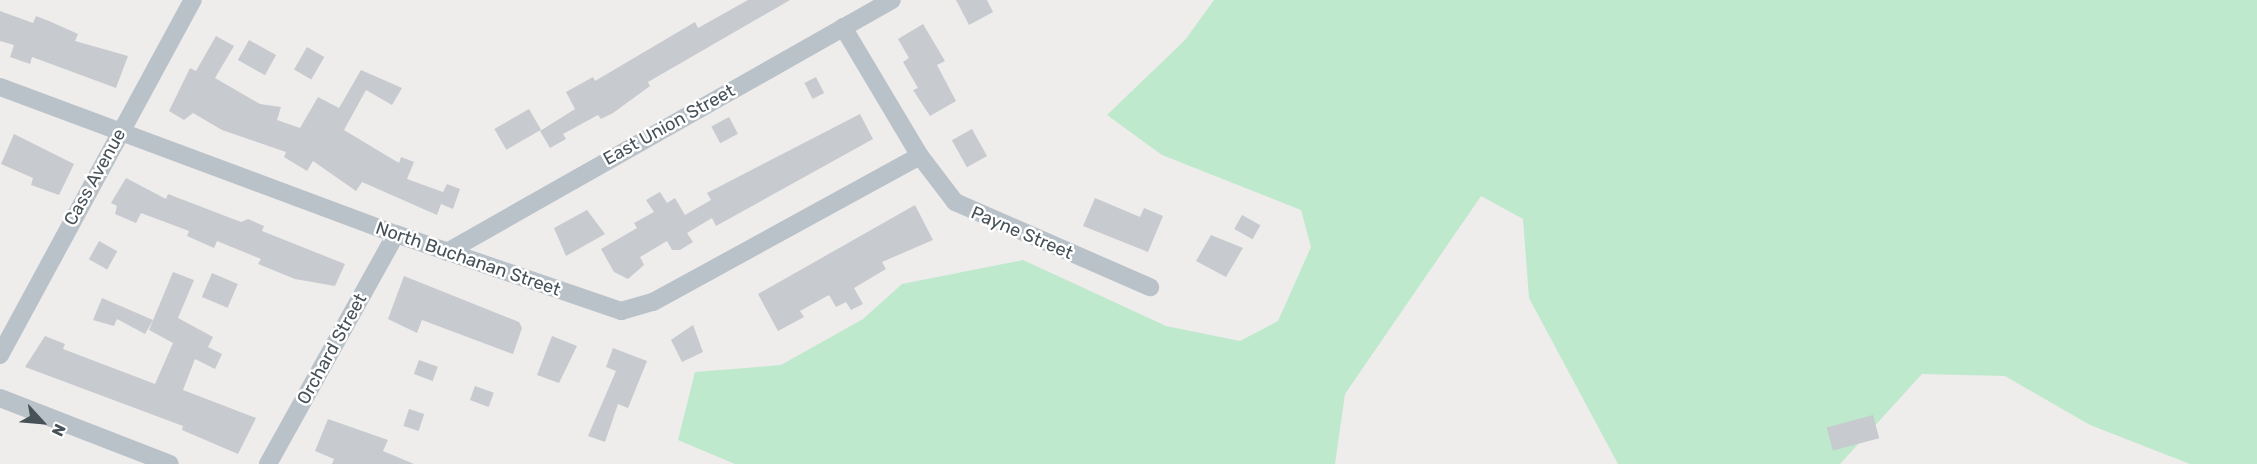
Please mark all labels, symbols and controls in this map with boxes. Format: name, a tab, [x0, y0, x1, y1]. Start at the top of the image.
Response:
street label: East Union Street	[599, 80, 739, 170]
street label: Cass Avenue	[59, 125, 131, 229]
street label: Payne Street	[968, 202, 1076, 264]
street label: North Buchanan Street	[373, 217, 563, 301]
street label: Orchard Street	[293, 290, 371, 408]
north arrow	[12, 392, 72, 452]
text: N	[48, 421, 70, 439]

